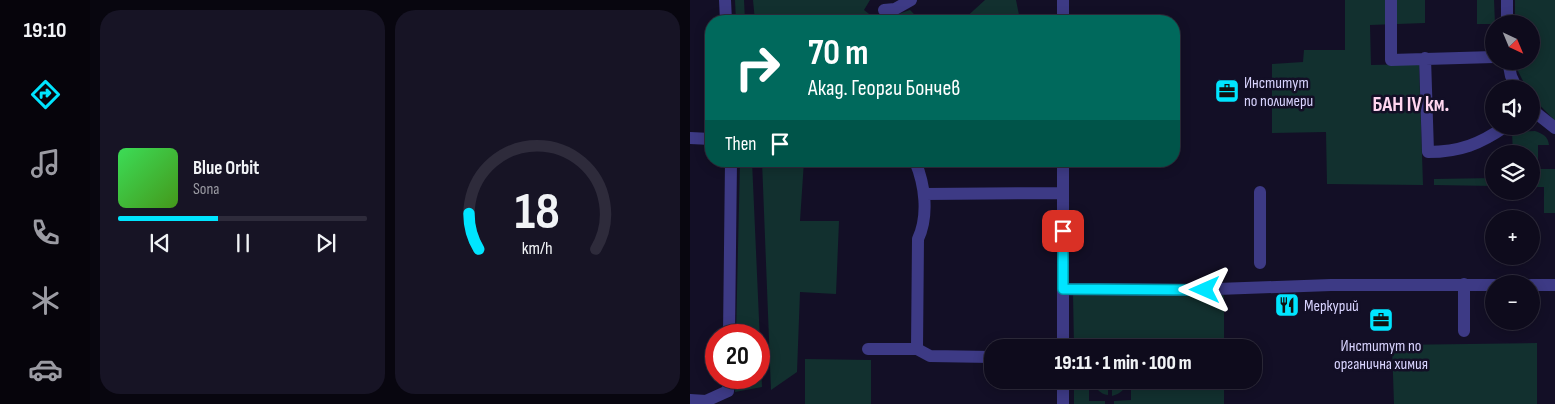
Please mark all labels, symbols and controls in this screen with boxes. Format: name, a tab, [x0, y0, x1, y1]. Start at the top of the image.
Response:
north arrow	[1485, 15, 1540, 70]
map controls	[1485, 15, 1540, 330]
text: 19:10	[23, 17, 67, 44]
text: 70 m	[808, 32, 868, 75]
icon: right	[725, 35, 790, 100]
place label: Институт по полимери	[1244, 74, 1313, 111]
text: Акад. Георги Бончев	[808, 75, 960, 102]
icon: directions	[28, 77, 63, 112]
office icon: Институт по полимери	[1214, 78, 1240, 104]
button: sound	[1485, 80, 1540, 135]
district label: БАН IV км.	[1373, 92, 1449, 117]
icon: arrive	[766, 130, 794, 158]
text: Then	[725, 133, 756, 156]
button: layers	[1485, 145, 1540, 200]
icon: music	[28, 146, 63, 181]
text: Blue Orbit	[193, 157, 259, 180]
text: Sona	[193, 180, 220, 199]
text: 18	[515, 181, 560, 244]
pin	[1042, 210, 1084, 252]
button: +	[1485, 210, 1540, 265]
icon: phone	[28, 215, 63, 250]
icon: arrive	[1049, 217, 1077, 245]
icon: previous	[146, 229, 174, 257]
icon: pause	[229, 229, 257, 257]
icon: next	[312, 229, 340, 257]
text: km/h	[522, 238, 553, 259]
position arrow	[1178, 263, 1230, 315]
button: −	[1485, 275, 1540, 330]
icon: climate	[28, 283, 63, 318]
restaurant icon: Меркурий	[1274, 292, 1300, 318]
place label: Меркурий	[1304, 297, 1359, 316]
office icon: Институт по органична химия	[1368, 307, 1394, 333]
speed limit sign: 20	[705, 324, 770, 389]
place label: Институт по органична химия	[1334, 337, 1428, 374]
icon: car	[28, 352, 63, 387]
text: 19:11 · 1 min · 100 m	[1055, 352, 1191, 375]

